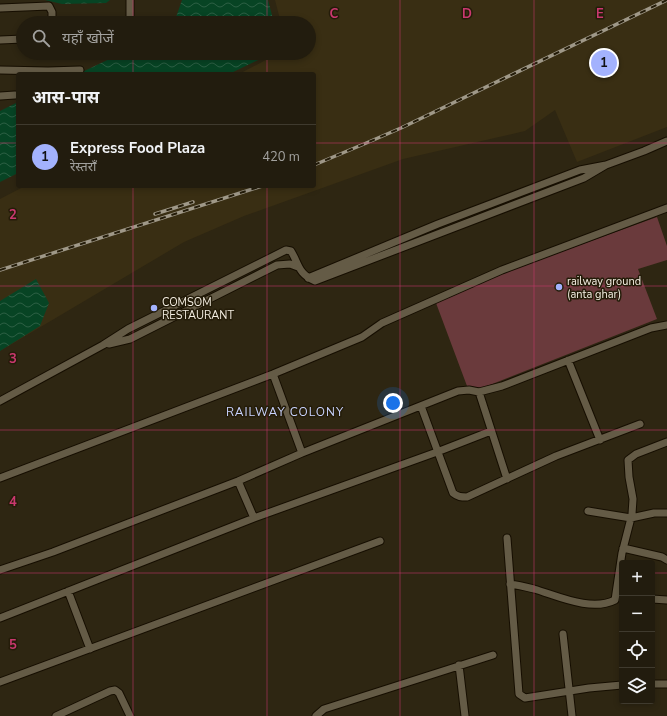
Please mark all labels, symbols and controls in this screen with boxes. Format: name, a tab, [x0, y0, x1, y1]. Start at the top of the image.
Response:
text: C	[330, 5, 339, 23]
text: D	[462, 5, 472, 23]
text: E	[596, 5, 604, 23]
search box	[16, 16, 316, 60]
icon: search	[30, 27, 52, 49]
text: यहाँ खोजें	[62, 28, 114, 48]
pin: 1	[591, 48, 617, 78]
text: आस-पास	[32, 86, 99, 109]
text: Express Food Plaza	[70, 138, 205, 158]
text: 1	[41, 148, 49, 166]
text: 420 m	[262, 148, 300, 166]
text: रेस्तराँ	[70, 158, 96, 176]
text: 2	[9, 206, 17, 224]
place label: railway ground (anta ghar)	[567, 274, 641, 302]
marker: railway ground (anta ghar)	[554, 282, 564, 292]
place label: COMSOM RESTAURANT	[162, 295, 234, 323]
marker: COMSOM RESTAURANT	[149, 303, 159, 313]
text: 3	[9, 350, 17, 368]
your location	[383, 393, 403, 413]
district label: RAILWAY COLONY	[226, 404, 344, 420]
text: 4	[9, 493, 17, 511]
map controls	[619, 560, 655, 704]
button: +	[619, 560, 655, 596]
button: −	[619, 596, 655, 632]
button: locate	[619, 632, 655, 668]
text: 5	[9, 636, 17, 654]
button: layers	[619, 668, 655, 704]

